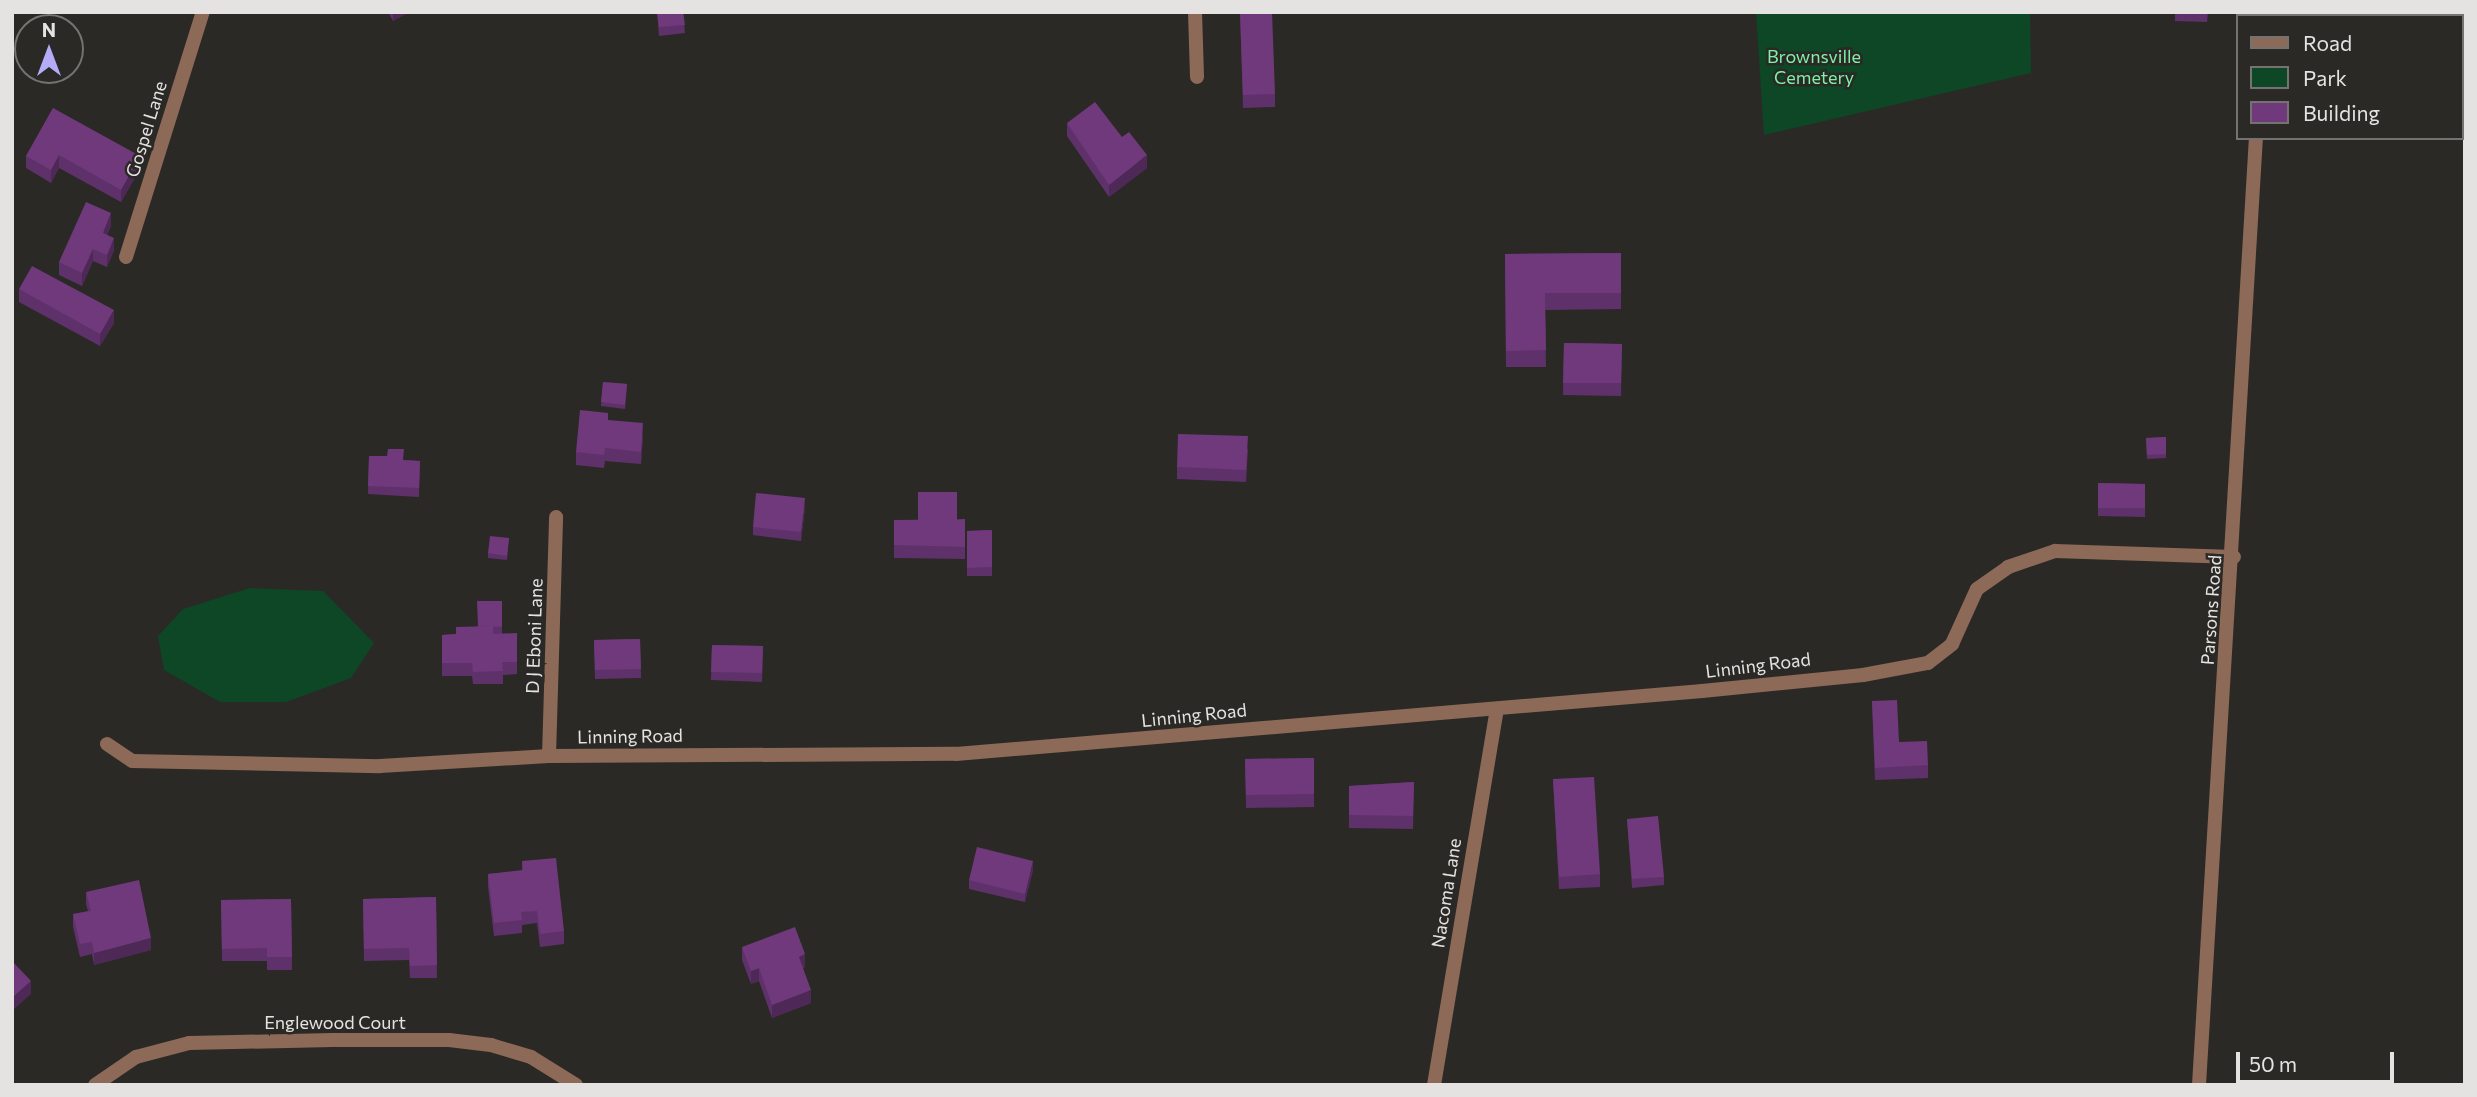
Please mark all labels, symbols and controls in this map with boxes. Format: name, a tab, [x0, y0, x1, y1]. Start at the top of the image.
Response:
north arrow	[14, 14, 84, 84]
legend	[2236, 14, 2463, 140]
text: N	[42, 18, 56, 41]
text: Road	[2303, 30, 2352, 55]
park label: Brownsville Cemetery	[1767, 46, 1861, 88]
text: Park	[2303, 65, 2347, 90]
street label: Gospel Lane	[121, 78, 171, 180]
text: Building	[2303, 100, 2380, 125]
street label: Parsons Road	[2196, 554, 2226, 666]
street label: D J Eboni Lane	[521, 578, 547, 694]
street label: Linning Road	[1704, 648, 1812, 682]
street label: Linning Road	[1140, 699, 1248, 731]
street label: Linning Road	[577, 724, 683, 748]
street label: Nacoma Lane	[1427, 837, 1465, 949]
street label: Englewood Court	[264, 1011, 406, 1033]
scale bar	[2239, 1038, 2396, 1082]
text: 50 m	[2249, 1051, 2297, 1076]

